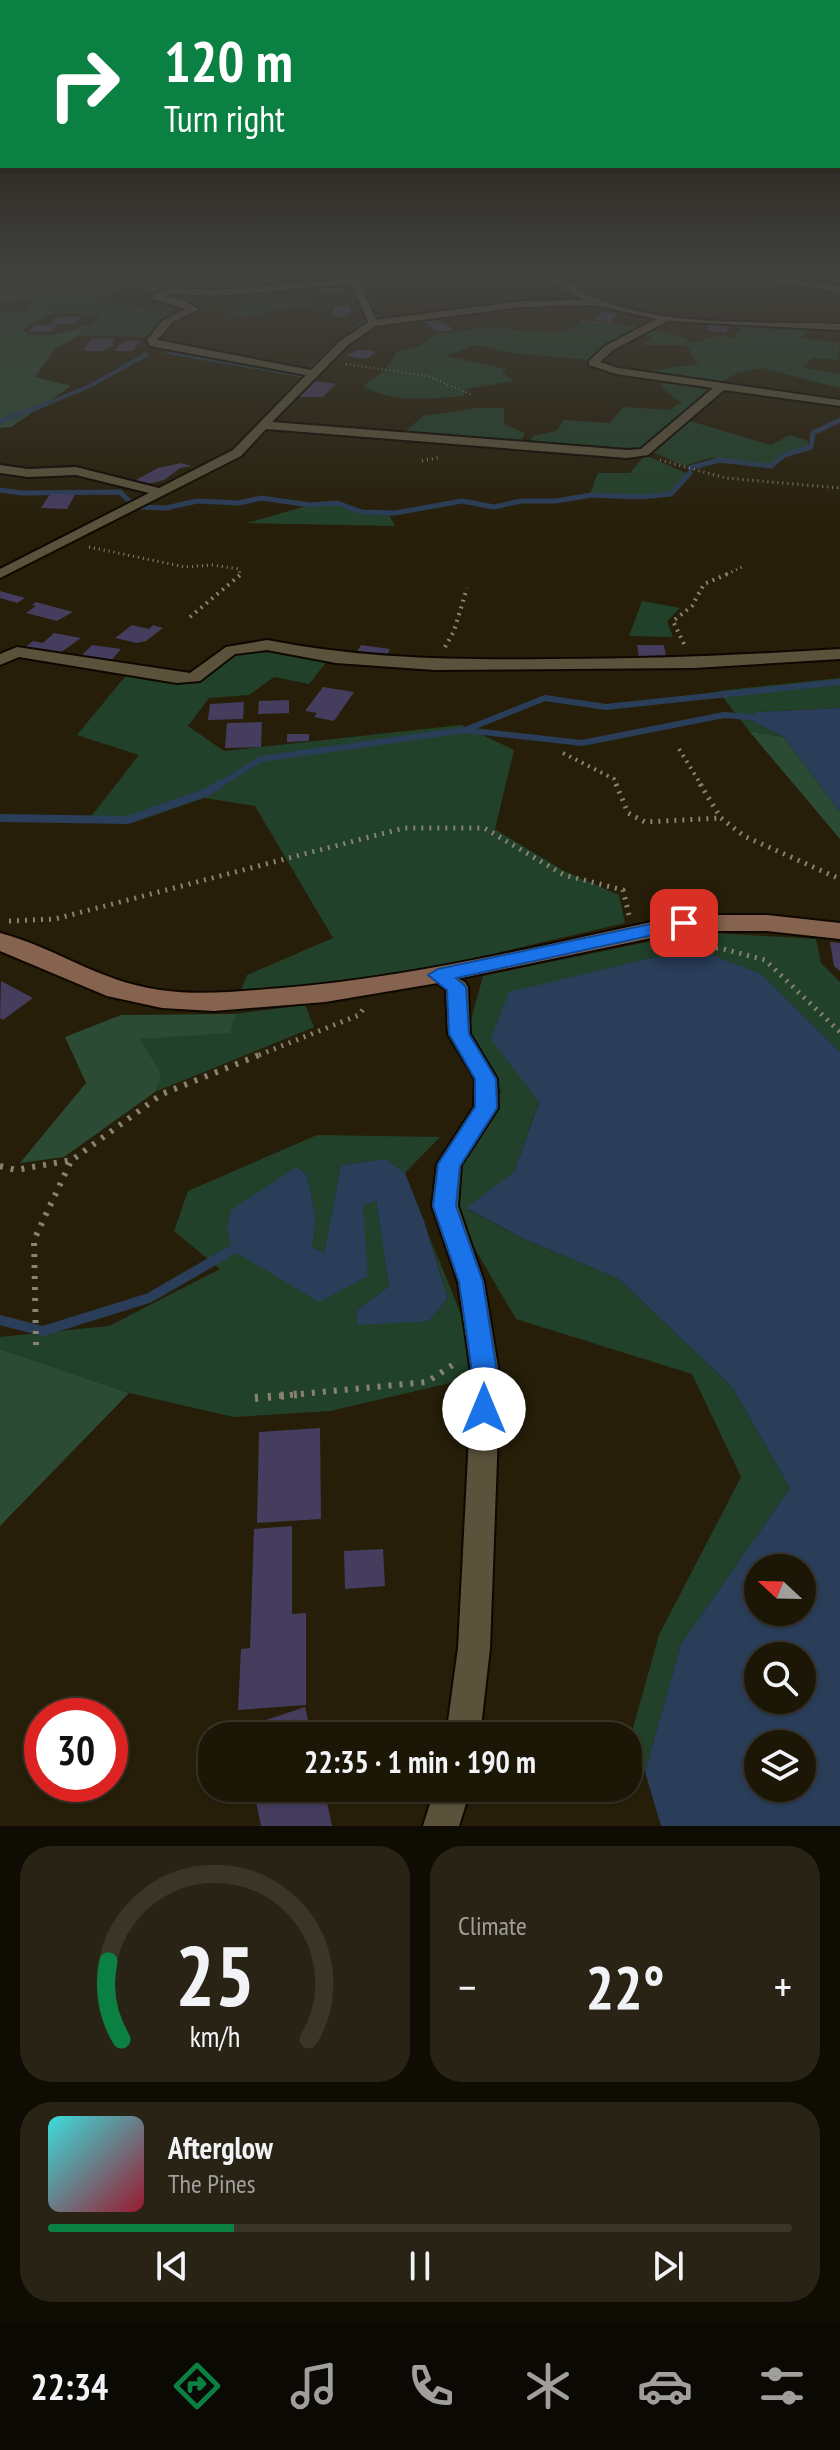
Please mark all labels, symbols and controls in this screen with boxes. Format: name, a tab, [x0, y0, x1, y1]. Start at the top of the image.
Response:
text: 120 m	[164, 25, 293, 97]
icon: right	[32, 32, 136, 136]
text: Turn right	[164, 95, 285, 142]
pin	[650, 889, 718, 957]
icon: arrive	[662, 901, 706, 945]
position arrow	[442, 1367, 526, 1451]
north arrow	[744, 1554, 816, 1626]
map controls	[744, 1554, 816, 1802]
button: search	[744, 1642, 816, 1714]
speed limit sign: 30	[24, 1698, 128, 1802]
button: layers	[744, 1730, 816, 1802]
text: 22:35 · 1 min · 190 m	[304, 1742, 536, 1781]
text: Climate	[458, 1909, 527, 1942]
text: 25	[175, 1921, 255, 2029]
text: 22°	[585, 1948, 665, 2026]
text: −	[458, 1958, 476, 2015]
text: +	[774, 1958, 792, 2015]
text: km/h	[190, 2018, 240, 2055]
text: Afterglow	[168, 2128, 273, 2167]
text: The Pines	[168, 2167, 256, 2200]
icon: previous	[150, 2244, 194, 2288]
icon: pause	[398, 2244, 442, 2288]
icon: next	[646, 2244, 690, 2288]
icon: directions	[169, 2358, 225, 2414]
icon: music	[286, 2358, 342, 2414]
icon: phone	[403, 2358, 459, 2414]
icon: climate	[520, 2358, 576, 2414]
icon: car	[637, 2358, 693, 2414]
icon: filters	[754, 2358, 810, 2414]
text: 22:34	[30, 2363, 108, 2410]

